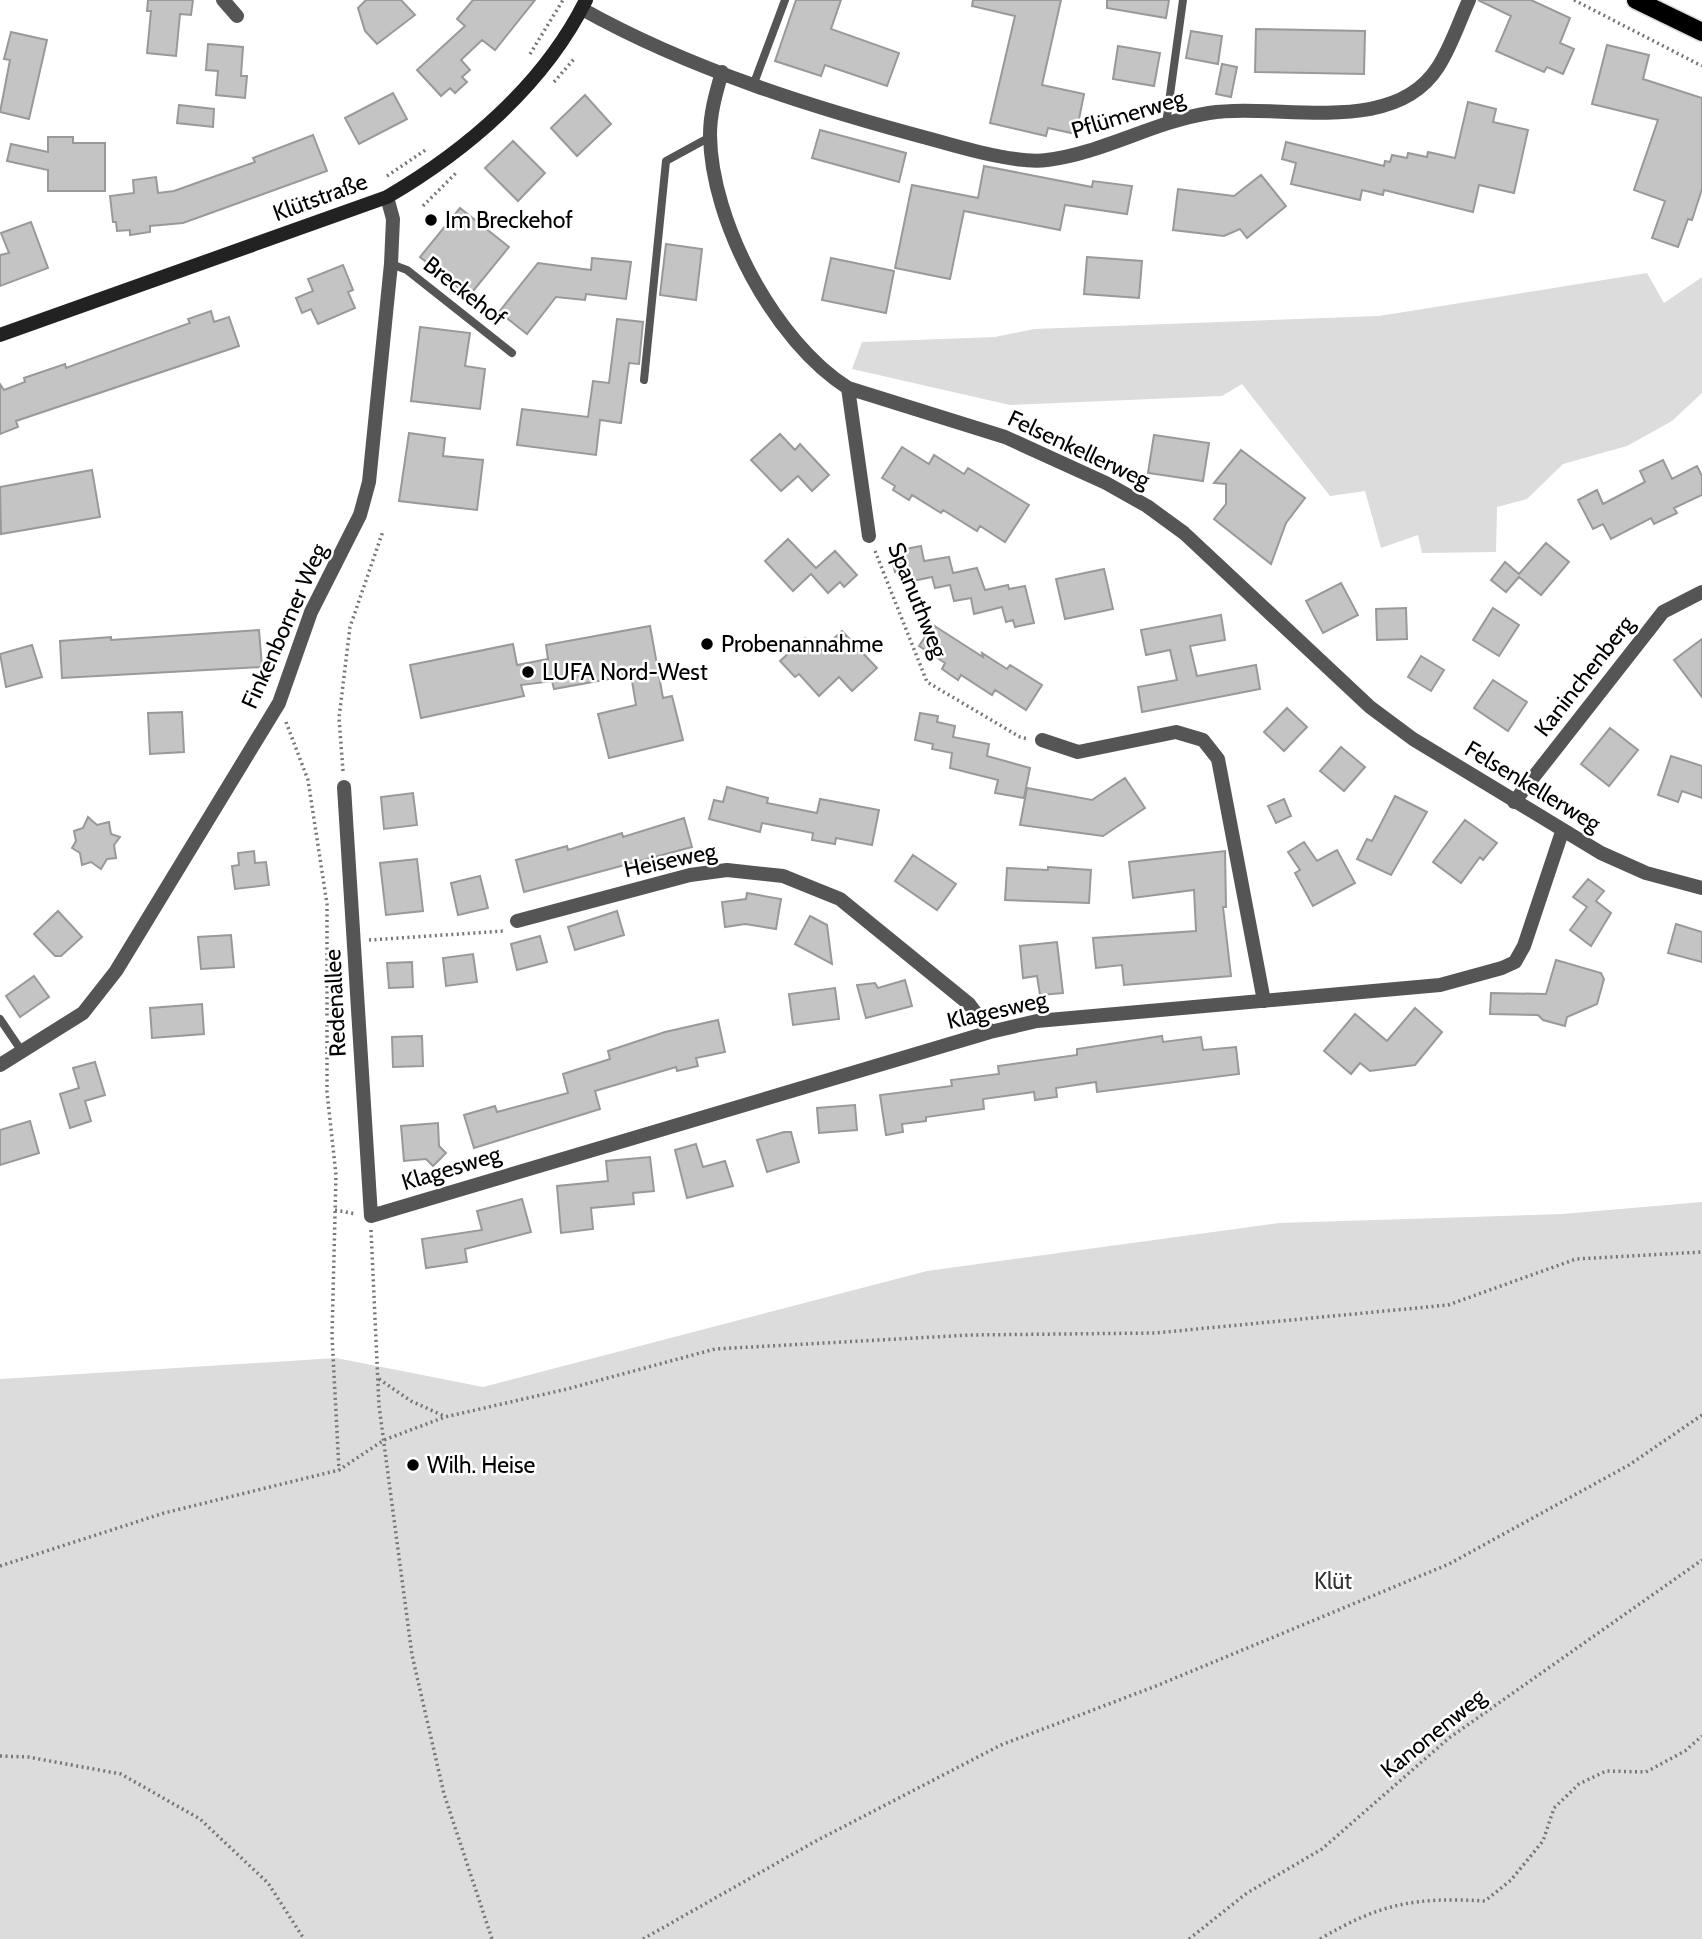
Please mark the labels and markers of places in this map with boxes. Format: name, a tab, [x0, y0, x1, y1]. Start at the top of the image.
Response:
place label: Im Breckehof	[445, 206, 573, 234]
marker: Im Breckehof	[423, 212, 439, 228]
place label: Probenannahme	[721, 630, 883, 658]
marker: Probenannahme	[699, 636, 715, 652]
place label: LUFA Nord-West	[542, 658, 708, 686]
marker: LUFA Nord-West	[520, 664, 536, 680]
place label: Wilh. Heise	[427, 1451, 535, 1479]
marker: Wilh. Heise	[405, 1457, 421, 1473]

